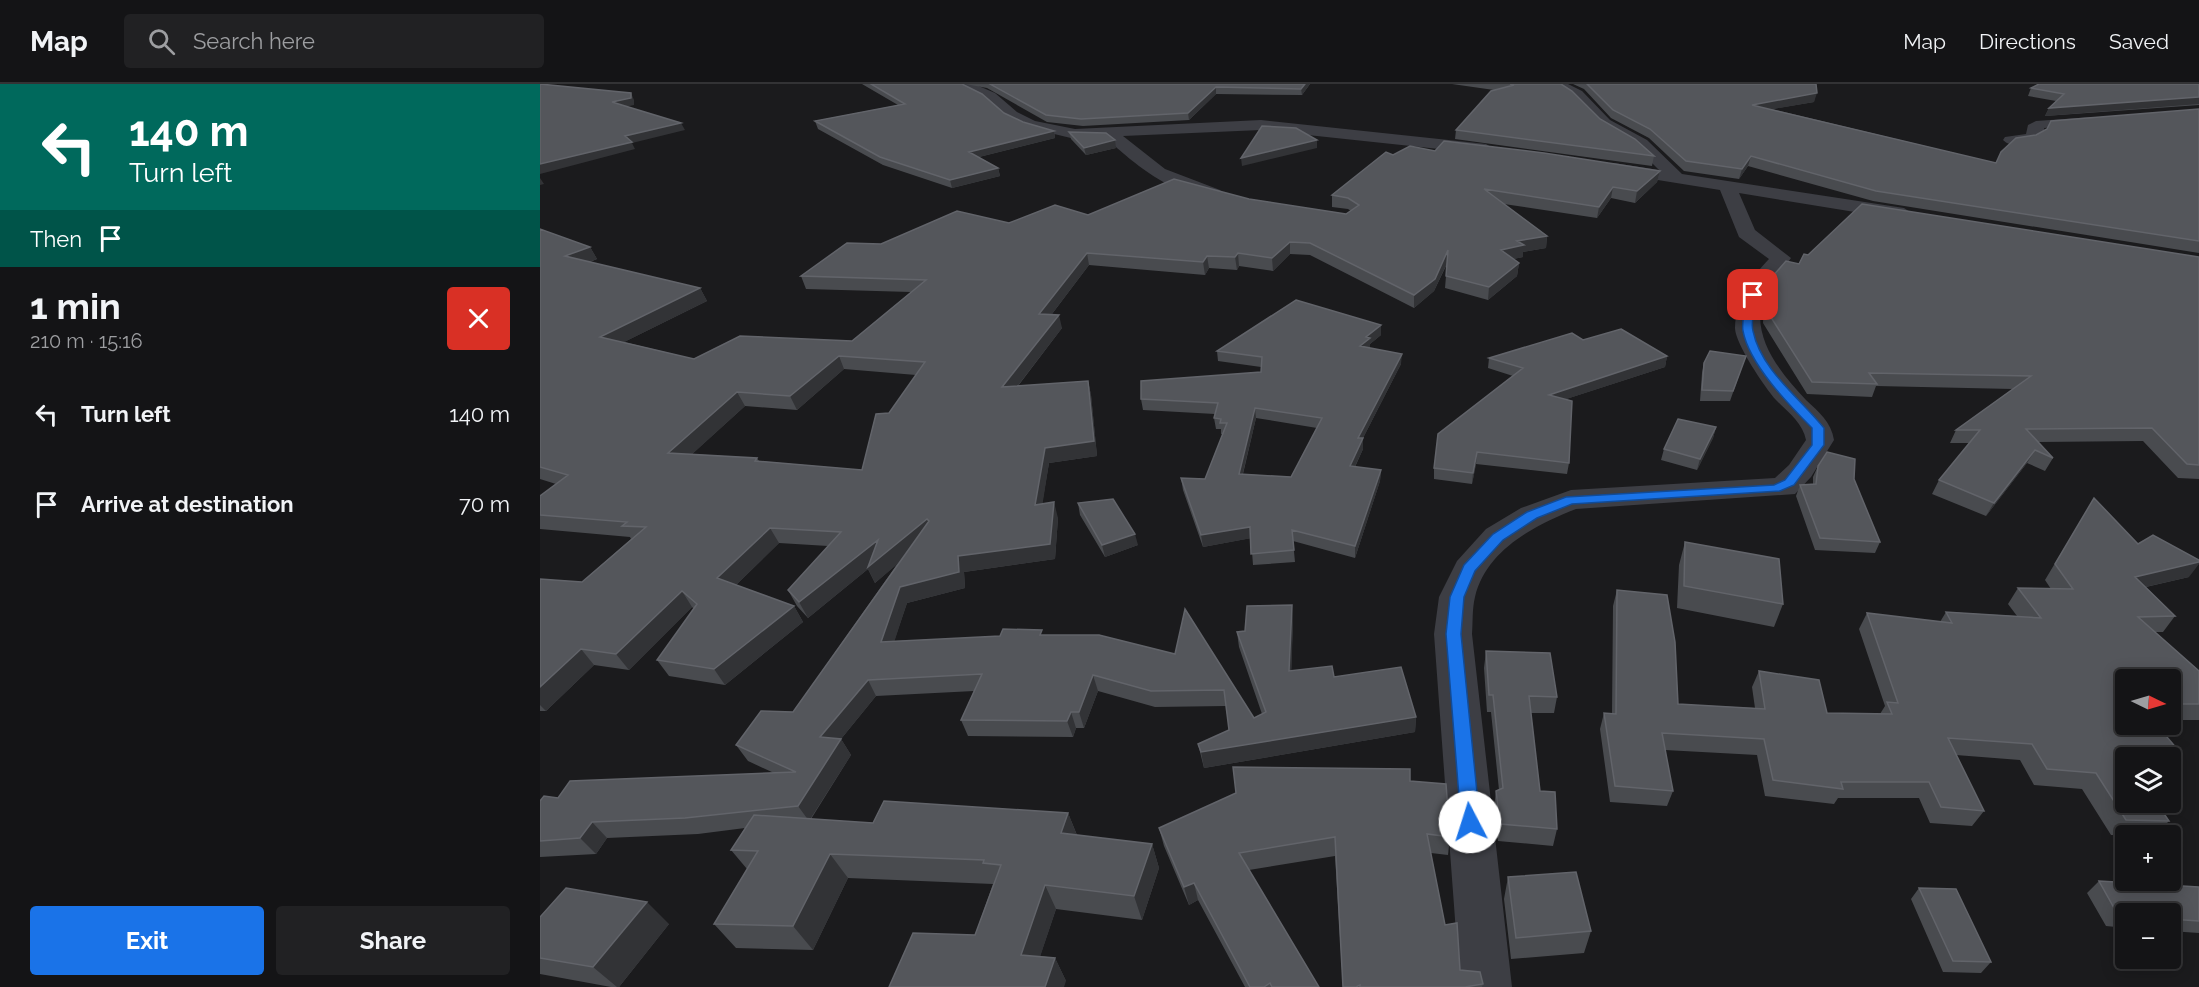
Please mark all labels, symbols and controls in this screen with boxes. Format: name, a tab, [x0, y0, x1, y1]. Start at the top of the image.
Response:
search box	[124, 14, 544, 68]
text: Map	[30, 25, 88, 58]
icon: search	[145, 25, 178, 58]
text: Search here	[193, 28, 315, 54]
text: Map	[1903, 29, 1946, 54]
text: Directions	[1979, 29, 2076, 54]
text: Saved	[2109, 29, 2169, 54]
text: 140 m	[129, 107, 249, 156]
icon: left	[30, 108, 108, 186]
text: Turn left	[129, 157, 232, 188]
icon: arrive	[94, 222, 127, 255]
text: Then	[30, 226, 82, 252]
pin	[1727, 269, 1778, 320]
icon: arrive	[1736, 278, 1769, 311]
text: 1 min	[30, 285, 121, 327]
button: close	[447, 287, 510, 350]
text: 210 m · 15:16	[30, 329, 143, 353]
icon: left	[30, 398, 63, 431]
text: Turn left	[81, 401, 171, 427]
text: 140 m	[449, 401, 510, 427]
icon: arrive	[30, 488, 63, 521]
text: Arrive at destination	[81, 491, 294, 517]
text: 70 m	[459, 491, 510, 517]
north arrow	[2115, 669, 2181, 735]
map controls	[2115, 669, 2181, 969]
button: layers	[2115, 747, 2181, 813]
position arrow	[1438, 790, 1502, 854]
button: +	[2115, 825, 2181, 891]
button: −	[2115, 903, 2181, 969]
button: Exit	[30, 906, 264, 975]
button: Share	[276, 906, 510, 975]

